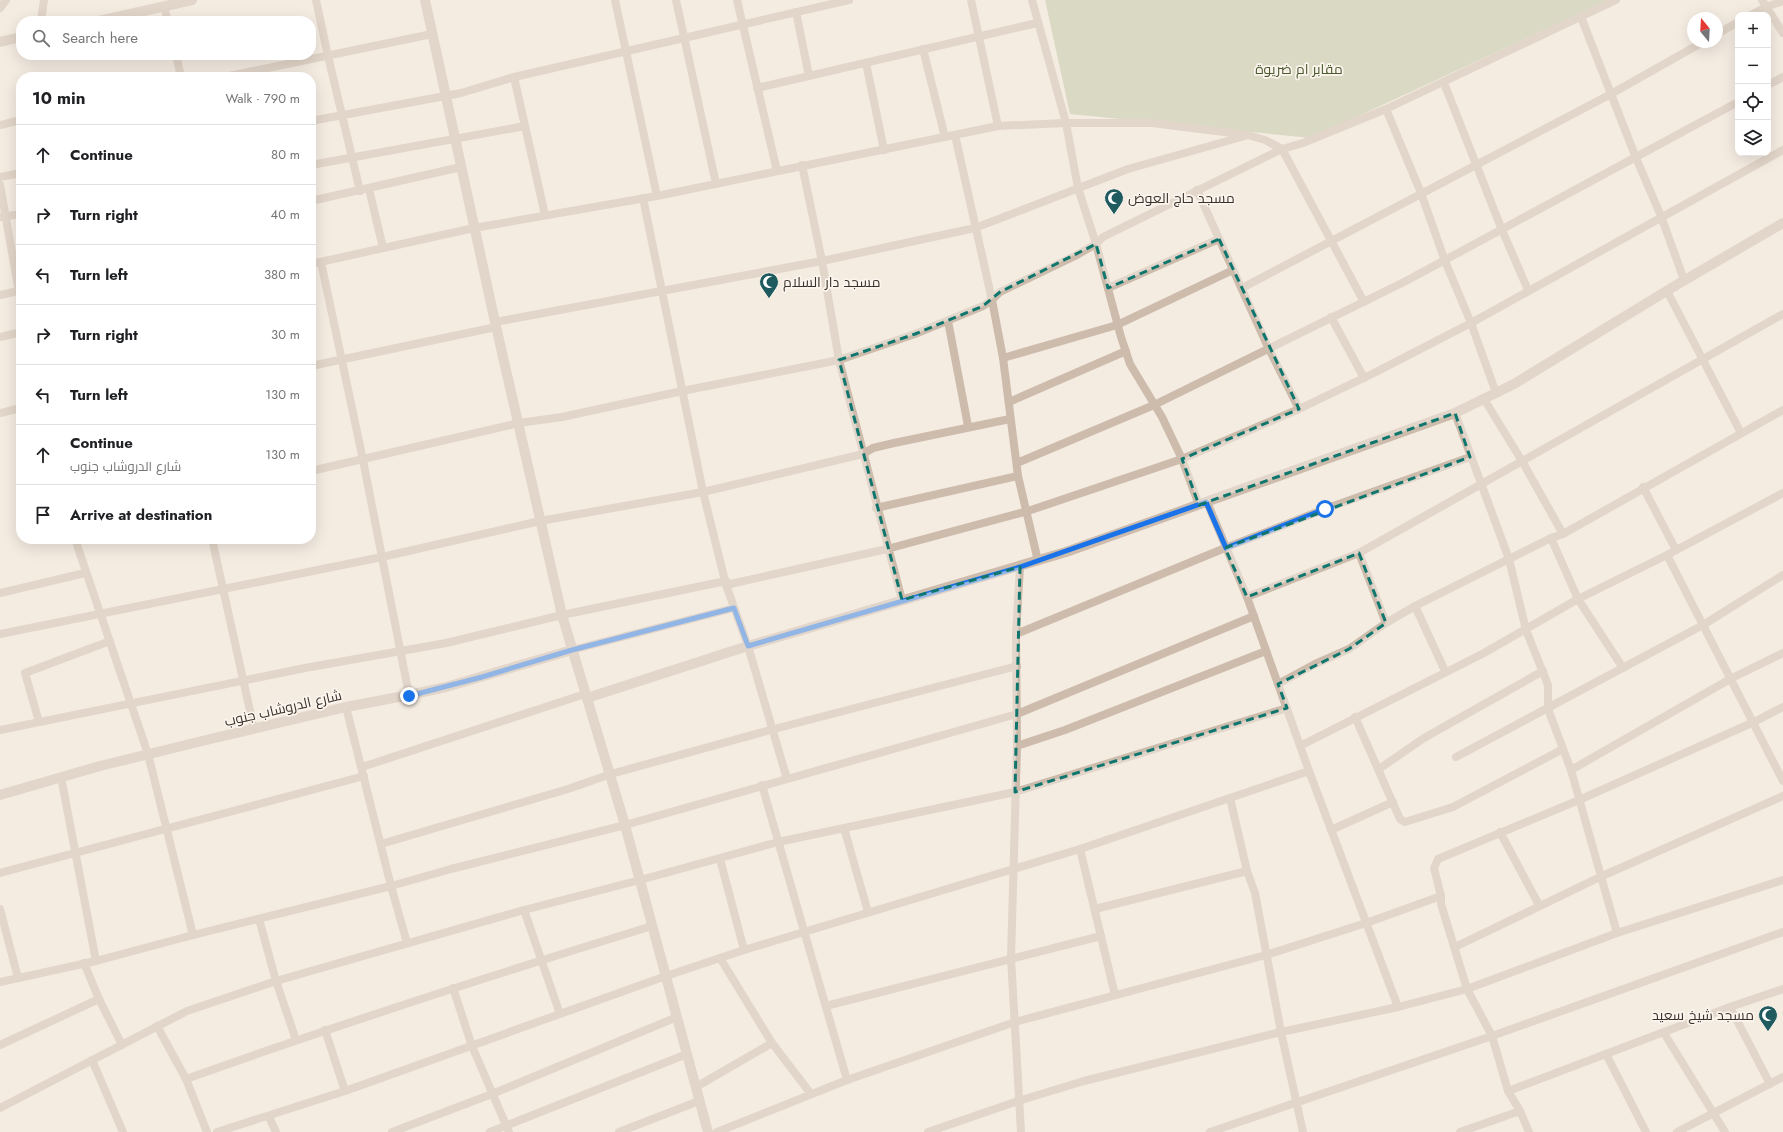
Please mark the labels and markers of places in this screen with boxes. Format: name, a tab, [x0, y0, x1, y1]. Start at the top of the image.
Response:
mosque icon: مسجد حاج العوض	[1103, 187, 1125, 215]
place label: مسجد حاج العوض	[1128, 188, 1235, 208]
mosque icon: مسجد دار السلام	[758, 271, 780, 299]
place label: مسجد دار السلام	[783, 272, 880, 292]
mosque icon: مسجد شيخ سعيد	[1757, 1004, 1779, 1032]
place label: مسجد شيخ سعيد	[1652, 1005, 1754, 1025]

